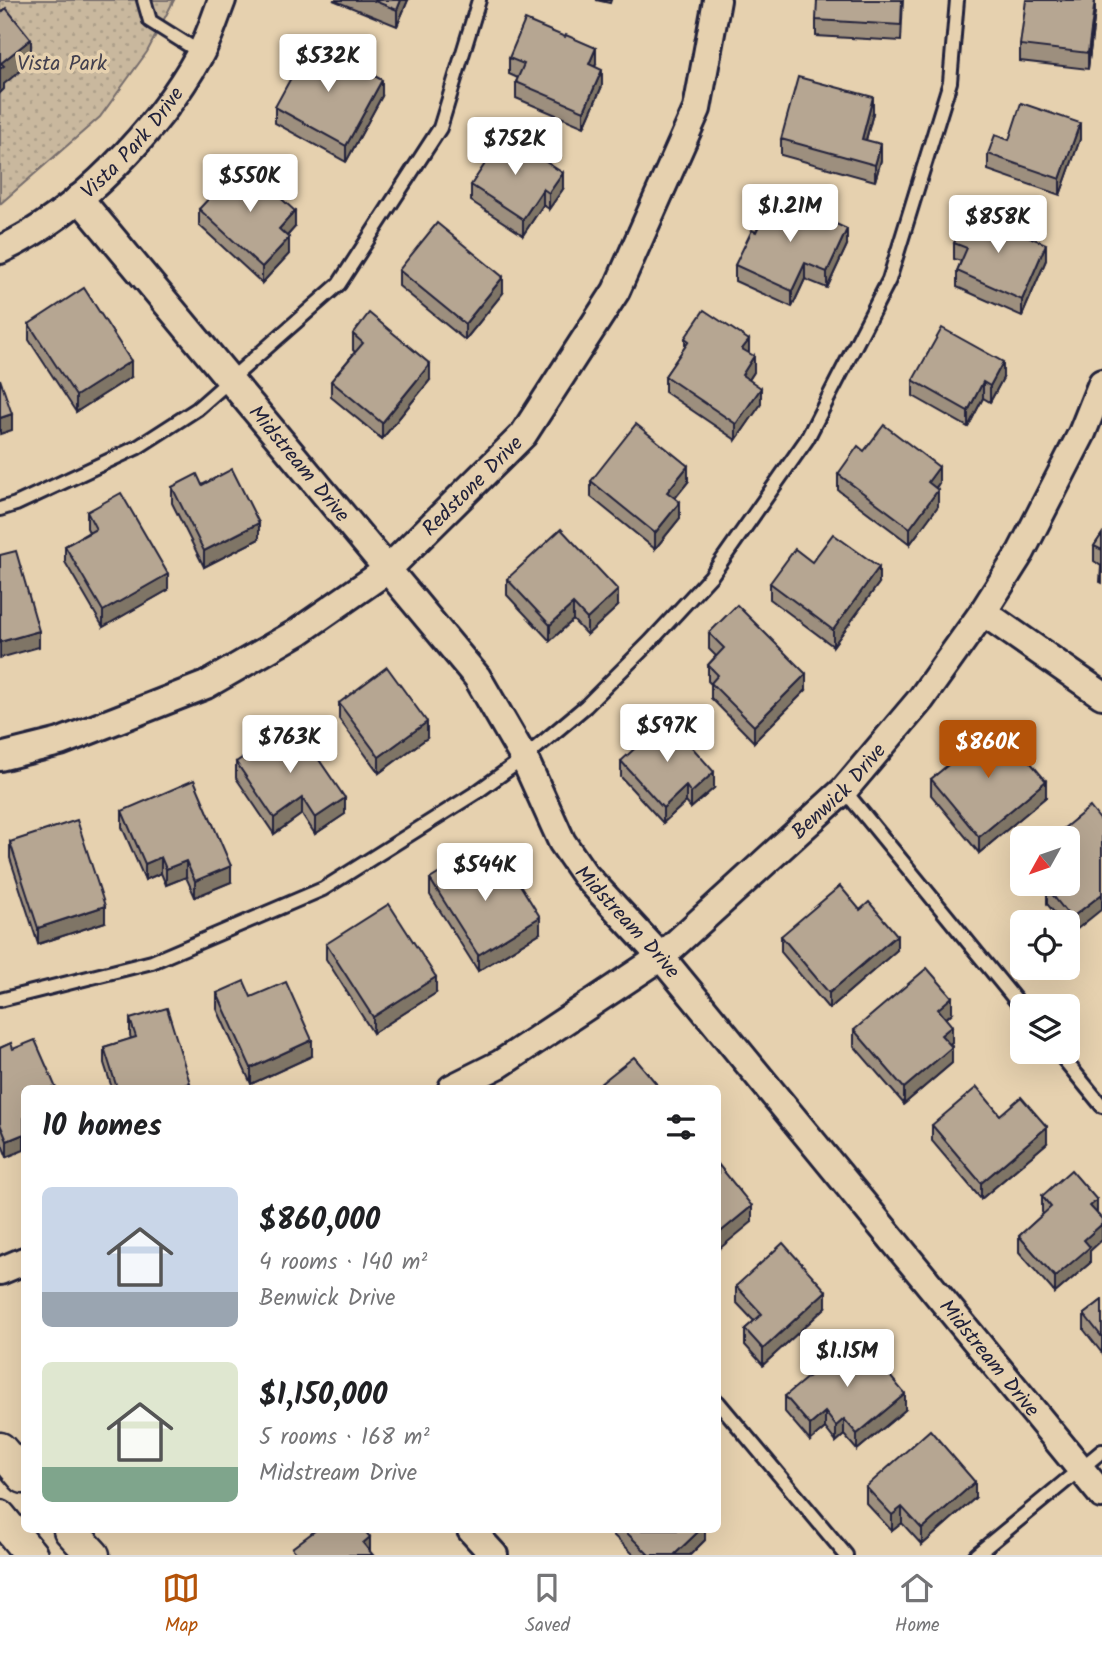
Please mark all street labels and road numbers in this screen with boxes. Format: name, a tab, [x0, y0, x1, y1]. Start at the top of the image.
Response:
street label: Vista Park Drive	[74, 80, 194, 208]
street label: Midstream Drive	[239, 398, 358, 531]
street label: Redstone Drive	[415, 428, 532, 545]
street label: Benwick Drive	[784, 736, 895, 848]
street label: Midstream Drive	[566, 858, 688, 987]
street label: Midstream Drive	[930, 1293, 1047, 1426]

